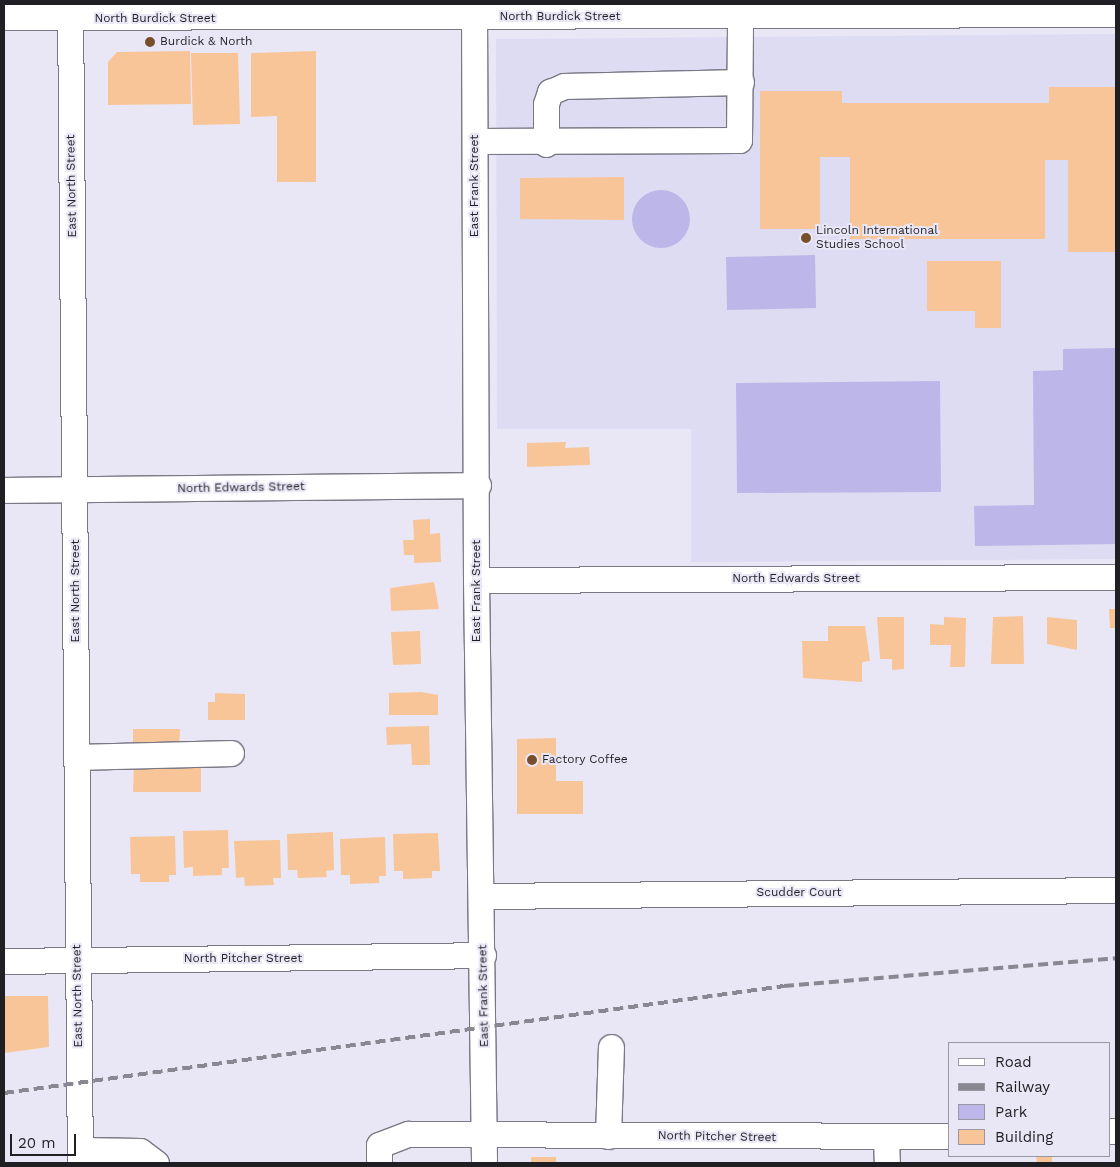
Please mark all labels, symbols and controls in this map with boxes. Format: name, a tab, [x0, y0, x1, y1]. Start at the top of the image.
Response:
street label: North Burdick Street	[499, 10, 621, 24]
street label: North Burdick Street	[94, 12, 216, 26]
place label: Burdick & North	[160, 35, 253, 49]
marker: Burdick & North	[144, 36, 156, 48]
street label: East North Street	[64, 134, 80, 238]
street label: East Frank Street	[468, 135, 482, 237]
place label: Lincoln International Studies School	[816, 224, 938, 252]
marker: Lincoln International Studies School	[800, 232, 812, 244]
street label: North Edwards Street	[177, 480, 305, 496]
street label: East North Street	[69, 539, 83, 643]
street label: East Frank Street	[470, 540, 484, 642]
street label: North Edwards Street	[732, 572, 860, 586]
place label: Factory Coffee	[542, 753, 628, 767]
marker: Factory Coffee	[526, 754, 538, 766]
street label: Scudder Court	[756, 886, 842, 900]
street label: East North Street	[70, 944, 86, 1048]
street label: East Frank Street	[476, 945, 492, 1047]
street label: North Pitcher Street	[184, 952, 302, 966]
legend	[948, 1042, 1110, 1157]
text: Road	[995, 1053, 1032, 1071]
text: Railway	[995, 1078, 1050, 1096]
text: Park	[995, 1103, 1027, 1121]
scale bar	[12, 1124, 79, 1156]
text: Building	[995, 1128, 1053, 1146]
street label: North Pitcher Street	[658, 1129, 776, 1145]
text: 20 m	[18, 1134, 56, 1152]

